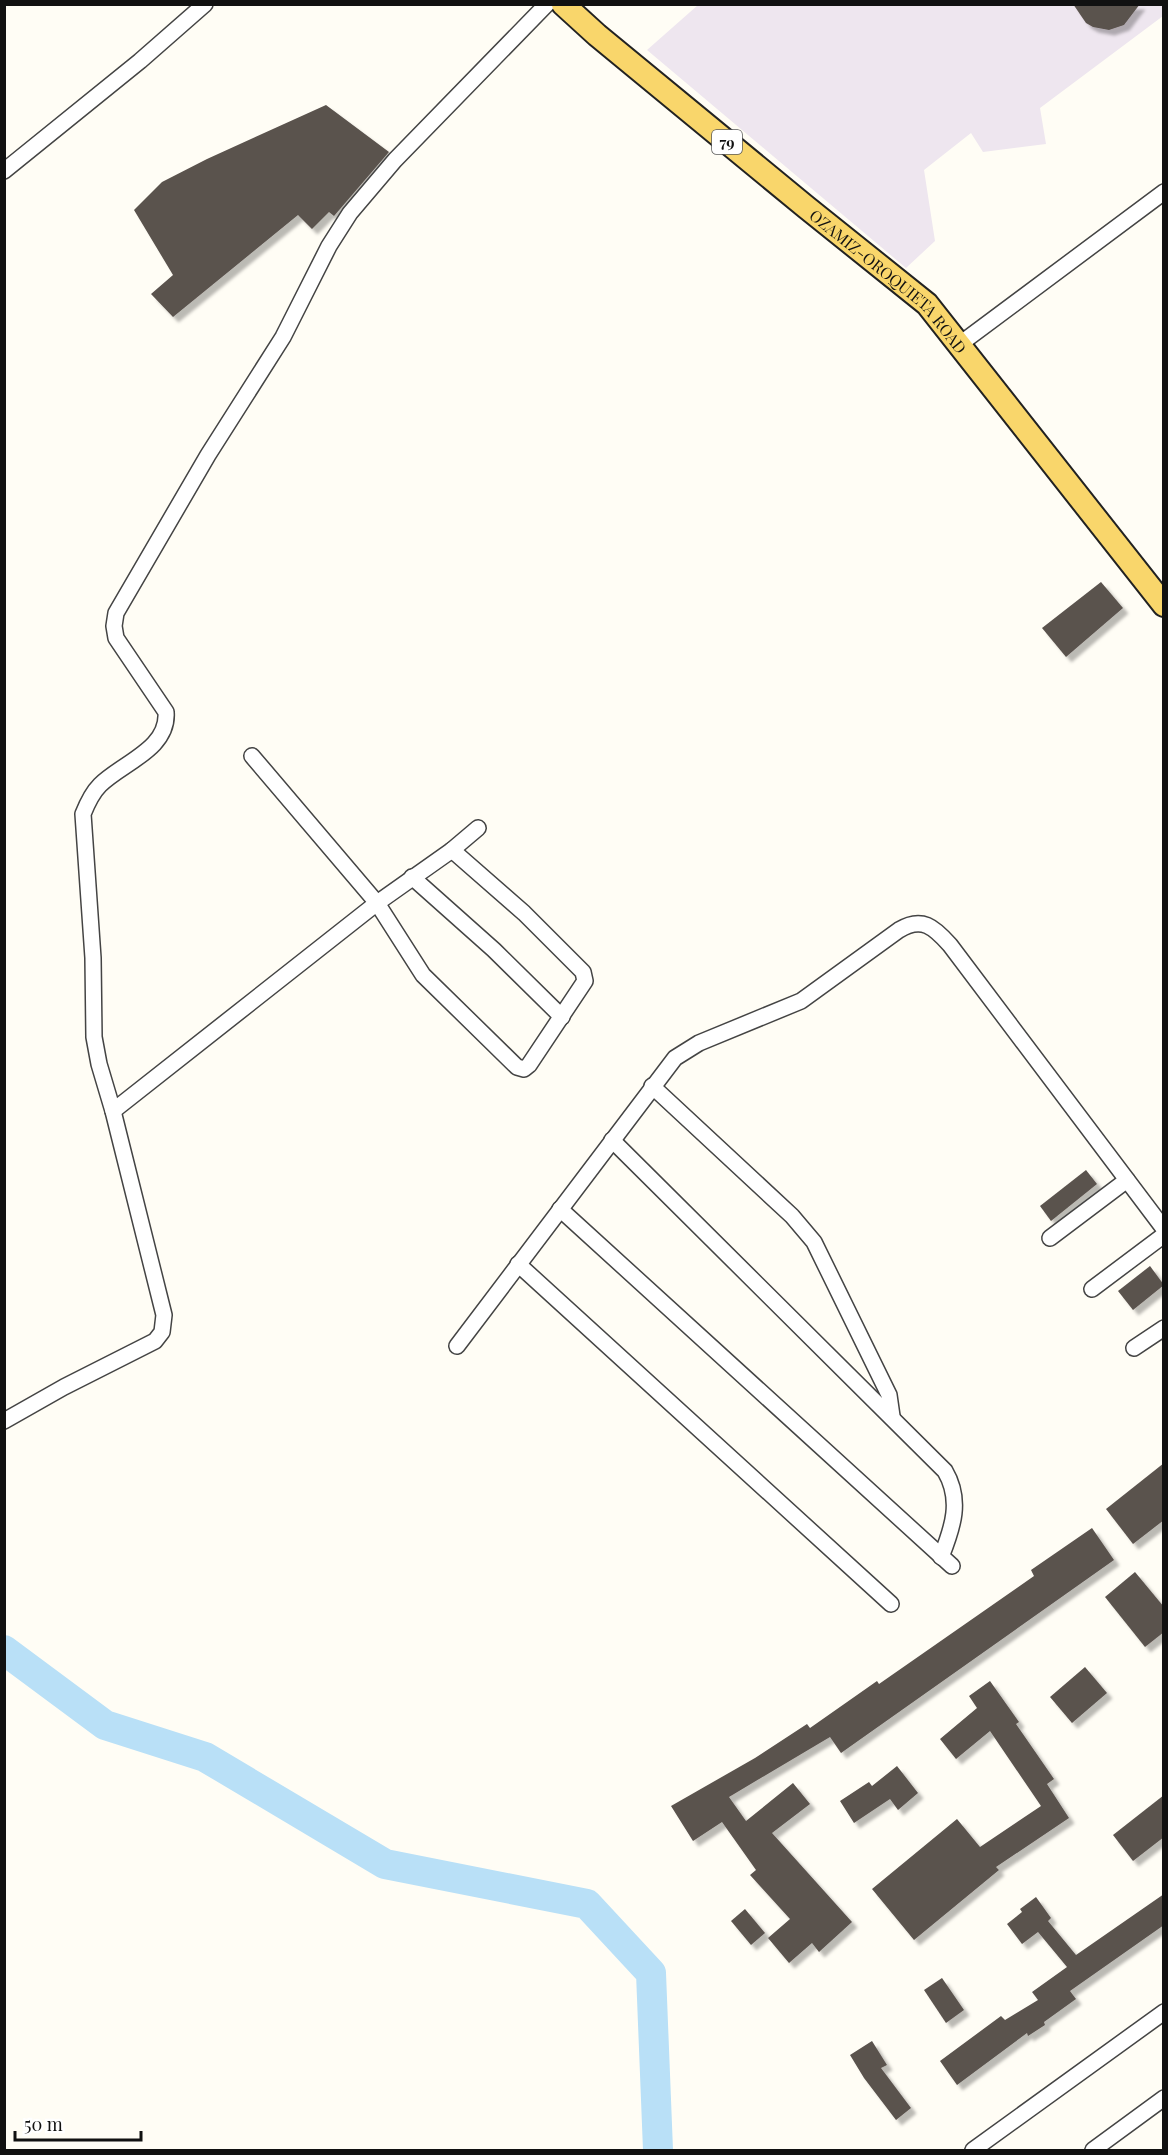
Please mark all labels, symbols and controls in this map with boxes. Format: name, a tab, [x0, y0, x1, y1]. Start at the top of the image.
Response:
road number: 79	[712, 130, 742, 154]
street label: OZAMIZ-OROQUIETA ROAD	[806, 204, 972, 357]
scale bar	[15, 2104, 141, 2142]
text: 50 m	[24, 2112, 63, 2136]

